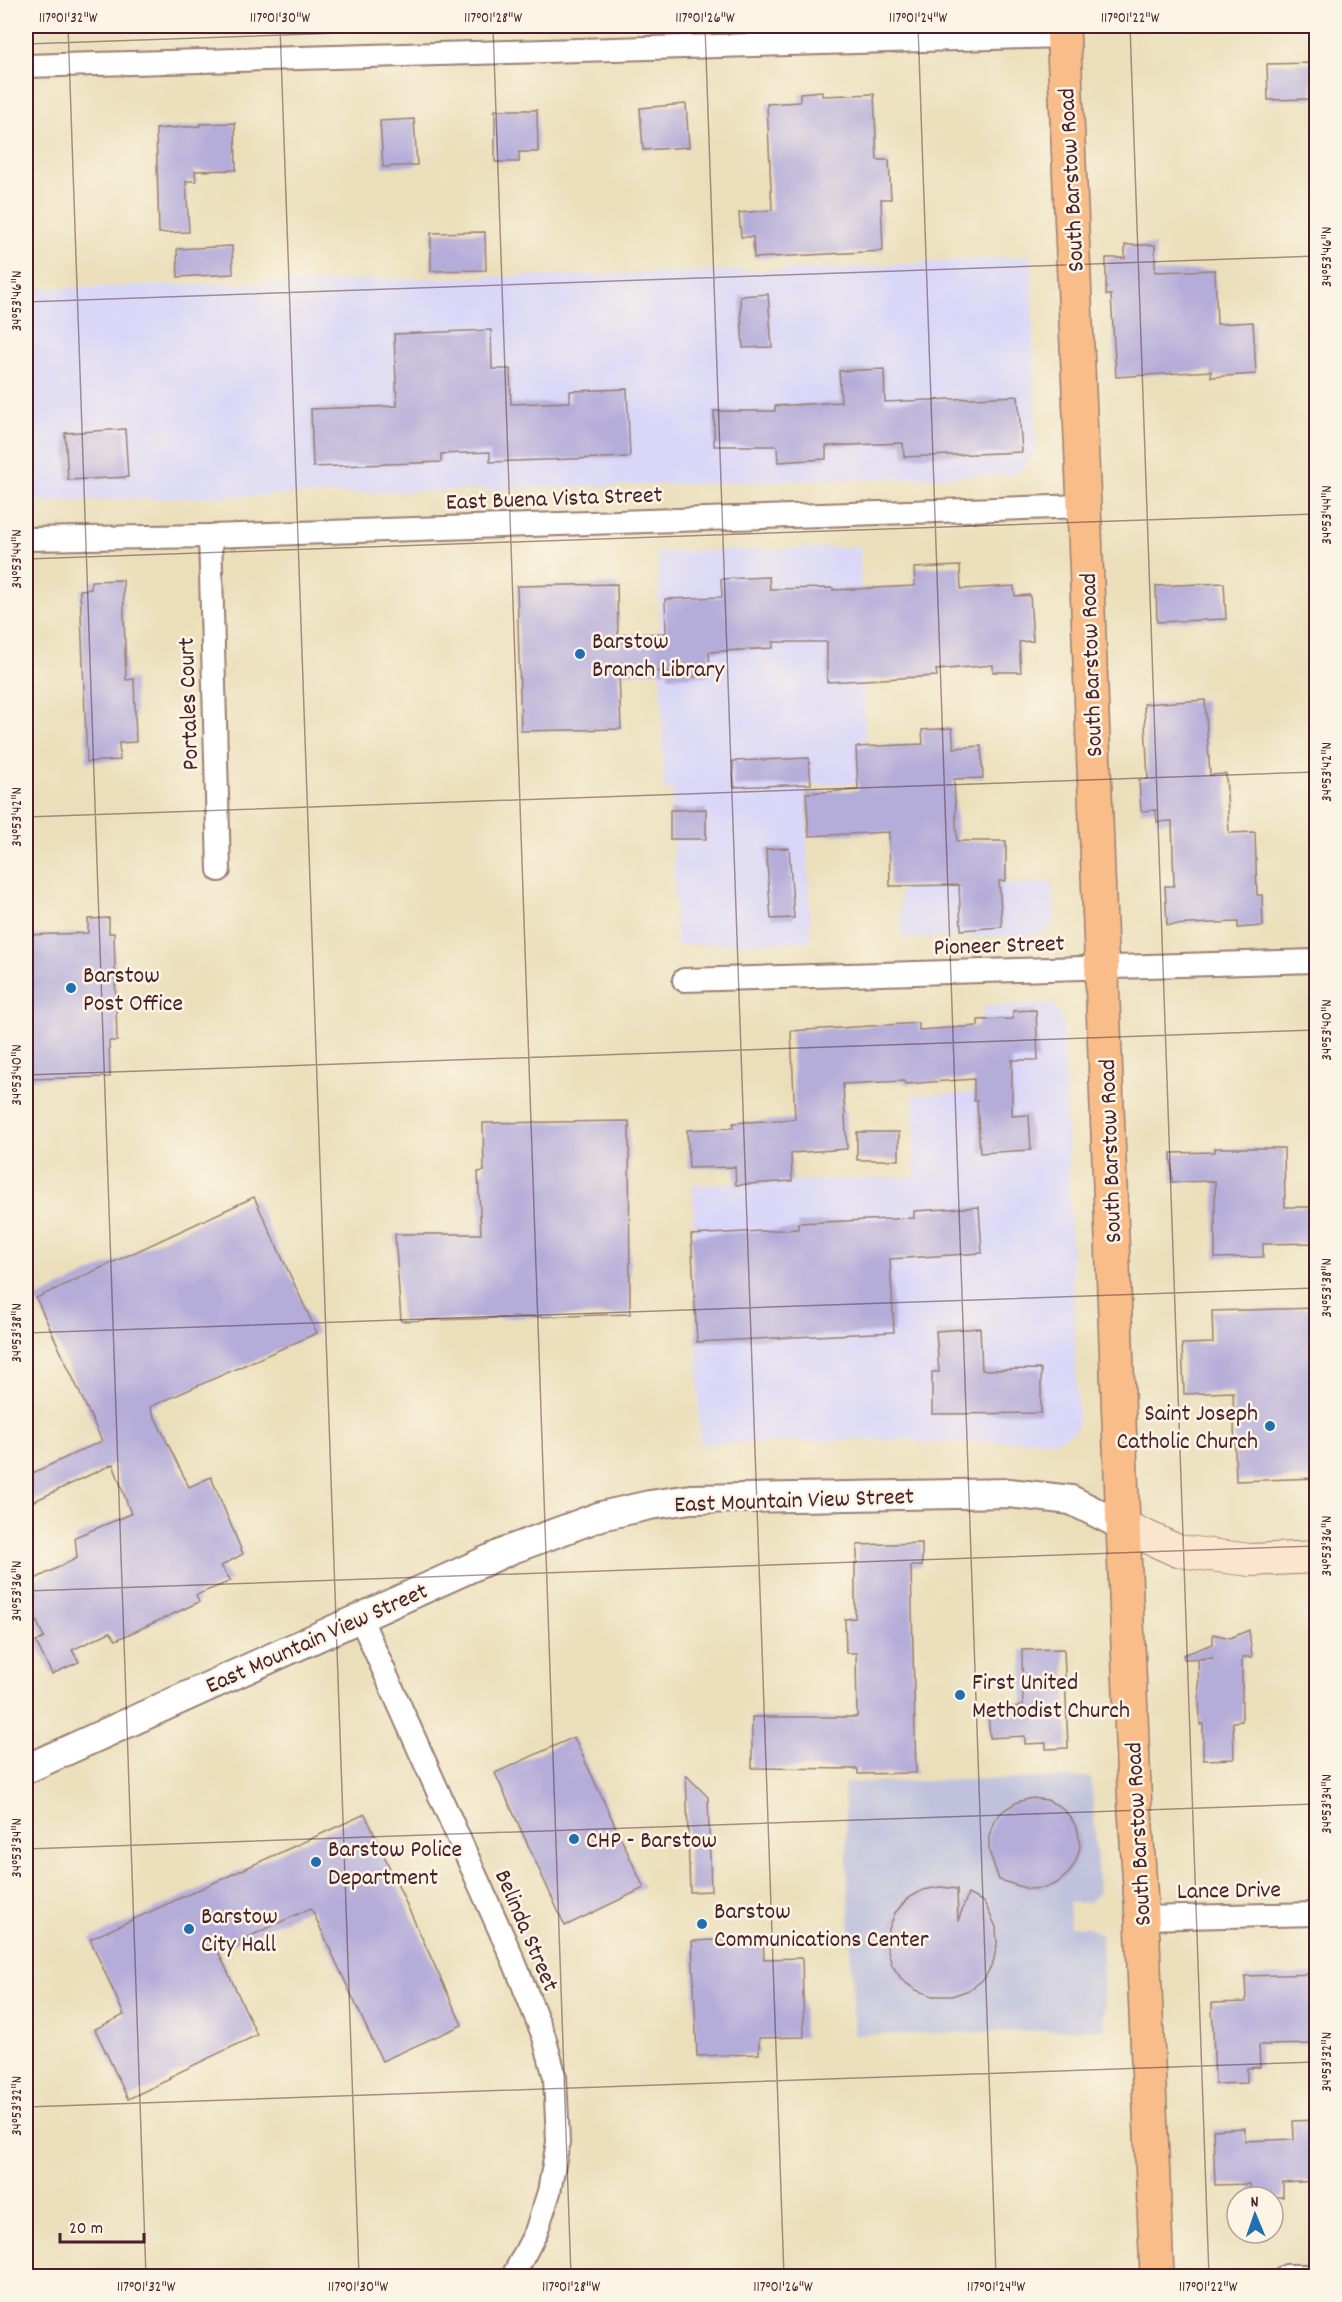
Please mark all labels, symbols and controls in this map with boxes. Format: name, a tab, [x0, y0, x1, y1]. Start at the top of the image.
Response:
text: 117°01'32"W	[39, 8, 98, 30]
text: 117°01'30"W	[250, 8, 311, 30]
text: 117°01'28"W	[464, 8, 522, 30]
text: 117°01'26"W	[675, 8, 735, 30]
text: 117°01'24"W	[889, 8, 948, 30]
text: 117°01'22"W	[1101, 8, 1160, 30]
street label: South Barstow Road	[1051, 87, 1095, 273]
text: 34°53'46"N	[1317, 227, 1339, 287]
text: 34°53'46"N	[7, 271, 29, 331]
street label: East Buena Vista Street	[445, 479, 663, 521]
text: 34°53'44"N	[1317, 485, 1339, 545]
text: 34°53'44"N	[7, 529, 29, 589]
street label: South Barstow Road	[1073, 572, 1113, 757]
place label: Barstow Branch Library	[592, 626, 725, 688]
street label: Portales Court	[171, 637, 209, 771]
marker: Barstow Branch Library	[573, 647, 587, 661]
text: 34°53'42"N	[1317, 742, 1339, 802]
text: 34°53'42"N	[7, 787, 29, 847]
street label: Pioneer Street	[933, 928, 1065, 966]
place label: Barstow Post Office	[83, 960, 183, 1022]
marker: Barstow Post Office	[64, 981, 78, 995]
text: 34°53'40"N	[1317, 999, 1339, 1061]
text: 34°53'40"N	[7, 1044, 29, 1106]
street label: South Barstow Road	[1092, 1058, 1132, 1243]
text: 34°53'38"N	[1317, 1258, 1339, 1318]
text: 34°53'38"N	[7, 1303, 29, 1363]
place label: Saint Joseph Catholic Church	[1116, 1398, 1258, 1460]
marker: Saint Joseph Catholic Church	[1263, 1419, 1277, 1433]
street label: East Mountain View Street	[674, 1481, 915, 1523]
text: 34°53'36"N	[1317, 1515, 1339, 1577]
text: 34°53'36"N	[7, 1560, 29, 1622]
street label: East Mountain View Street	[201, 1575, 434, 1704]
place label: First United Methodist Church	[972, 1667, 1130, 1729]
marker: First United Methodist Church	[953, 1688, 967, 1702]
street label: South Barstow Road	[1118, 1741, 1162, 1927]
text: 34°53'34"N	[1317, 1774, 1339, 1834]
text: 34°53'34"N	[7, 1818, 29, 1878]
place label: CHP - Barstow	[586, 1825, 717, 1859]
marker: CHP - Barstow	[567, 1832, 581, 1846]
place label: Barstow Police Department	[328, 1834, 462, 1896]
marker: Barstow Police Department	[309, 1855, 323, 1869]
street label: Belinda Street	[484, 1865, 566, 1998]
street label: Lance Drive	[1177, 1874, 1281, 1910]
place label: Barstow Communications Center	[714, 1896, 929, 1958]
place label: Barstow City Hall	[201, 1901, 278, 1963]
marker: Barstow Communications Center	[695, 1917, 709, 1931]
marker: Barstow City Hall	[182, 1922, 196, 1936]
text: 34°53'32"N	[1317, 2032, 1339, 2092]
text: 34°53'32"N	[7, 2076, 29, 2136]
north arrow	[1225, 2185, 1285, 2245]
text: N	[1250, 2191, 1259, 2214]
scale bar	[60, 2206, 144, 2244]
text: 20 m	[69, 2217, 103, 2242]
text: 117°01'32"W	[117, 2277, 176, 2299]
text: 117°01'30"W	[328, 2277, 389, 2299]
text: 117°01'28"W	[542, 2277, 600, 2299]
text: 117°01'26"W	[753, 2277, 813, 2299]
text: 117°01'24"W	[967, 2277, 1026, 2299]
text: 117°01'22"W	[1179, 2277, 1238, 2299]

